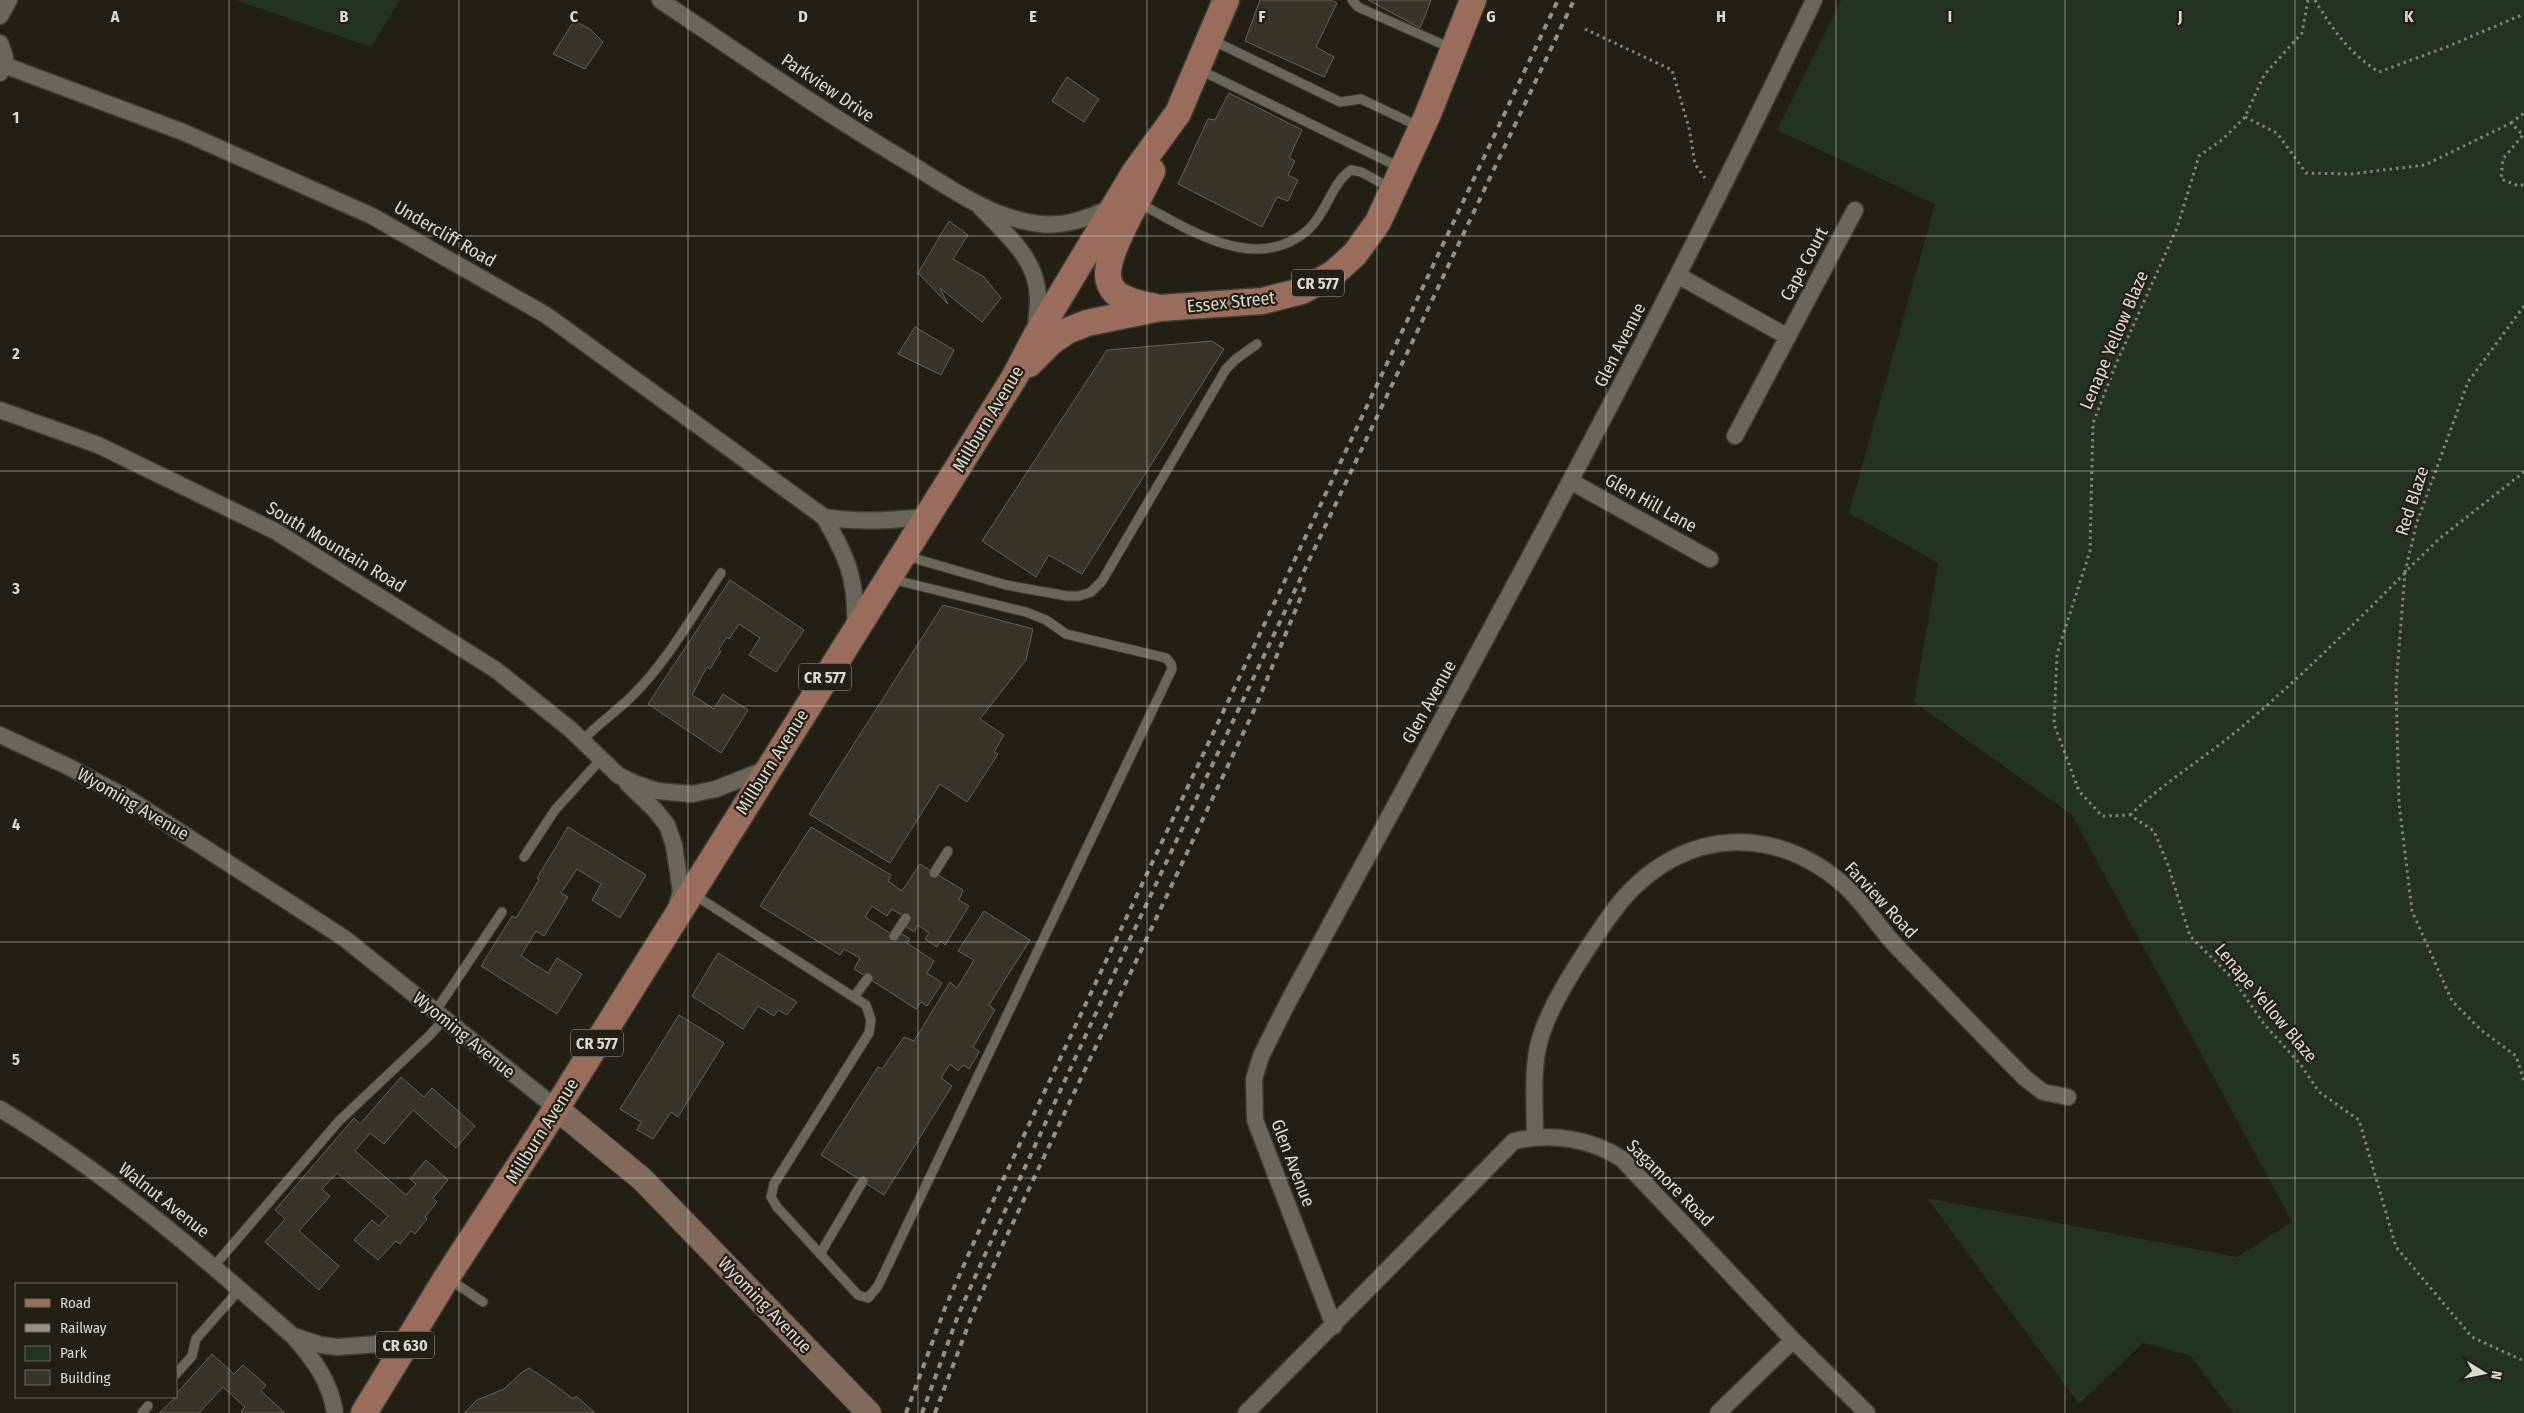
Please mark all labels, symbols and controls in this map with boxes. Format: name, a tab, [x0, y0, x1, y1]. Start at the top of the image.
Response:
text: A	[110, 7, 120, 26]
text: B	[340, 7, 349, 26]
text: C	[570, 7, 579, 26]
text: D	[798, 7, 808, 26]
text: E	[1029, 7, 1037, 26]
text: F	[1258, 7, 1266, 26]
text: G	[1486, 7, 1496, 26]
text: H	[1716, 7, 1726, 26]
text: I	[1948, 7, 1952, 26]
text: J	[2177, 7, 2182, 26]
text: K	[2404, 7, 2414, 26]
street label: Parkview Drive	[777, 49, 879, 127]
text: 1	[13, 108, 19, 127]
street label: Undercliff Road	[390, 196, 500, 272]
street label: Cape Court	[1775, 223, 1833, 305]
street label: Lenape Yellow Blaze	[2075, 267, 2153, 413]
road number: CR 577	[1292, 270, 1344, 296]
street label: Essex Street	[1186, 286, 1276, 318]
street label: Glen Avenue	[1589, 299, 1651, 391]
text: 2	[11, 344, 20, 363]
street label: Millburn Avenue	[948, 362, 1028, 476]
street label: Red Blaze	[2390, 463, 2434, 538]
street label: Glen Hill Lane	[1601, 469, 1701, 537]
street label: South Mountain Road	[262, 497, 410, 597]
text: 3	[11, 579, 20, 598]
street label: Glen Avenue	[1397, 656, 1461, 747]
road number: CR 577	[799, 664, 851, 690]
street label: Millburn Avenue	[731, 705, 813, 819]
street label: Wyoming Avenue	[73, 763, 193, 845]
text: 4	[12, 815, 20, 834]
street label: Farview Road	[1840, 857, 1922, 943]
street label: Lenape Yellow Blaze	[2210, 939, 2322, 1067]
street label: Wyoming Avenue	[408, 987, 520, 1083]
road number: CR 577	[571, 1030, 623, 1056]
text: 5	[12, 1050, 20, 1069]
street label: Millburn Avenue	[501, 1074, 583, 1188]
street label: Glen Avenue	[1266, 1116, 1320, 1210]
street label: Sagamore Road	[1622, 1135, 1718, 1231]
street label: Walnut Avenue	[114, 1158, 214, 1242]
street label: Wyoming Avenue	[713, 1252, 817, 1358]
legend	[15, 1283, 178, 1398]
text: Road	[60, 1294, 91, 1312]
text: Railway	[60, 1319, 107, 1337]
road number: CR 630	[376, 1332, 434, 1358]
text: Park	[60, 1344, 87, 1362]
north arrow	[2459, 1348, 2509, 1398]
text: Building	[60, 1369, 111, 1387]
text: N	[2487, 1370, 2505, 1381]

